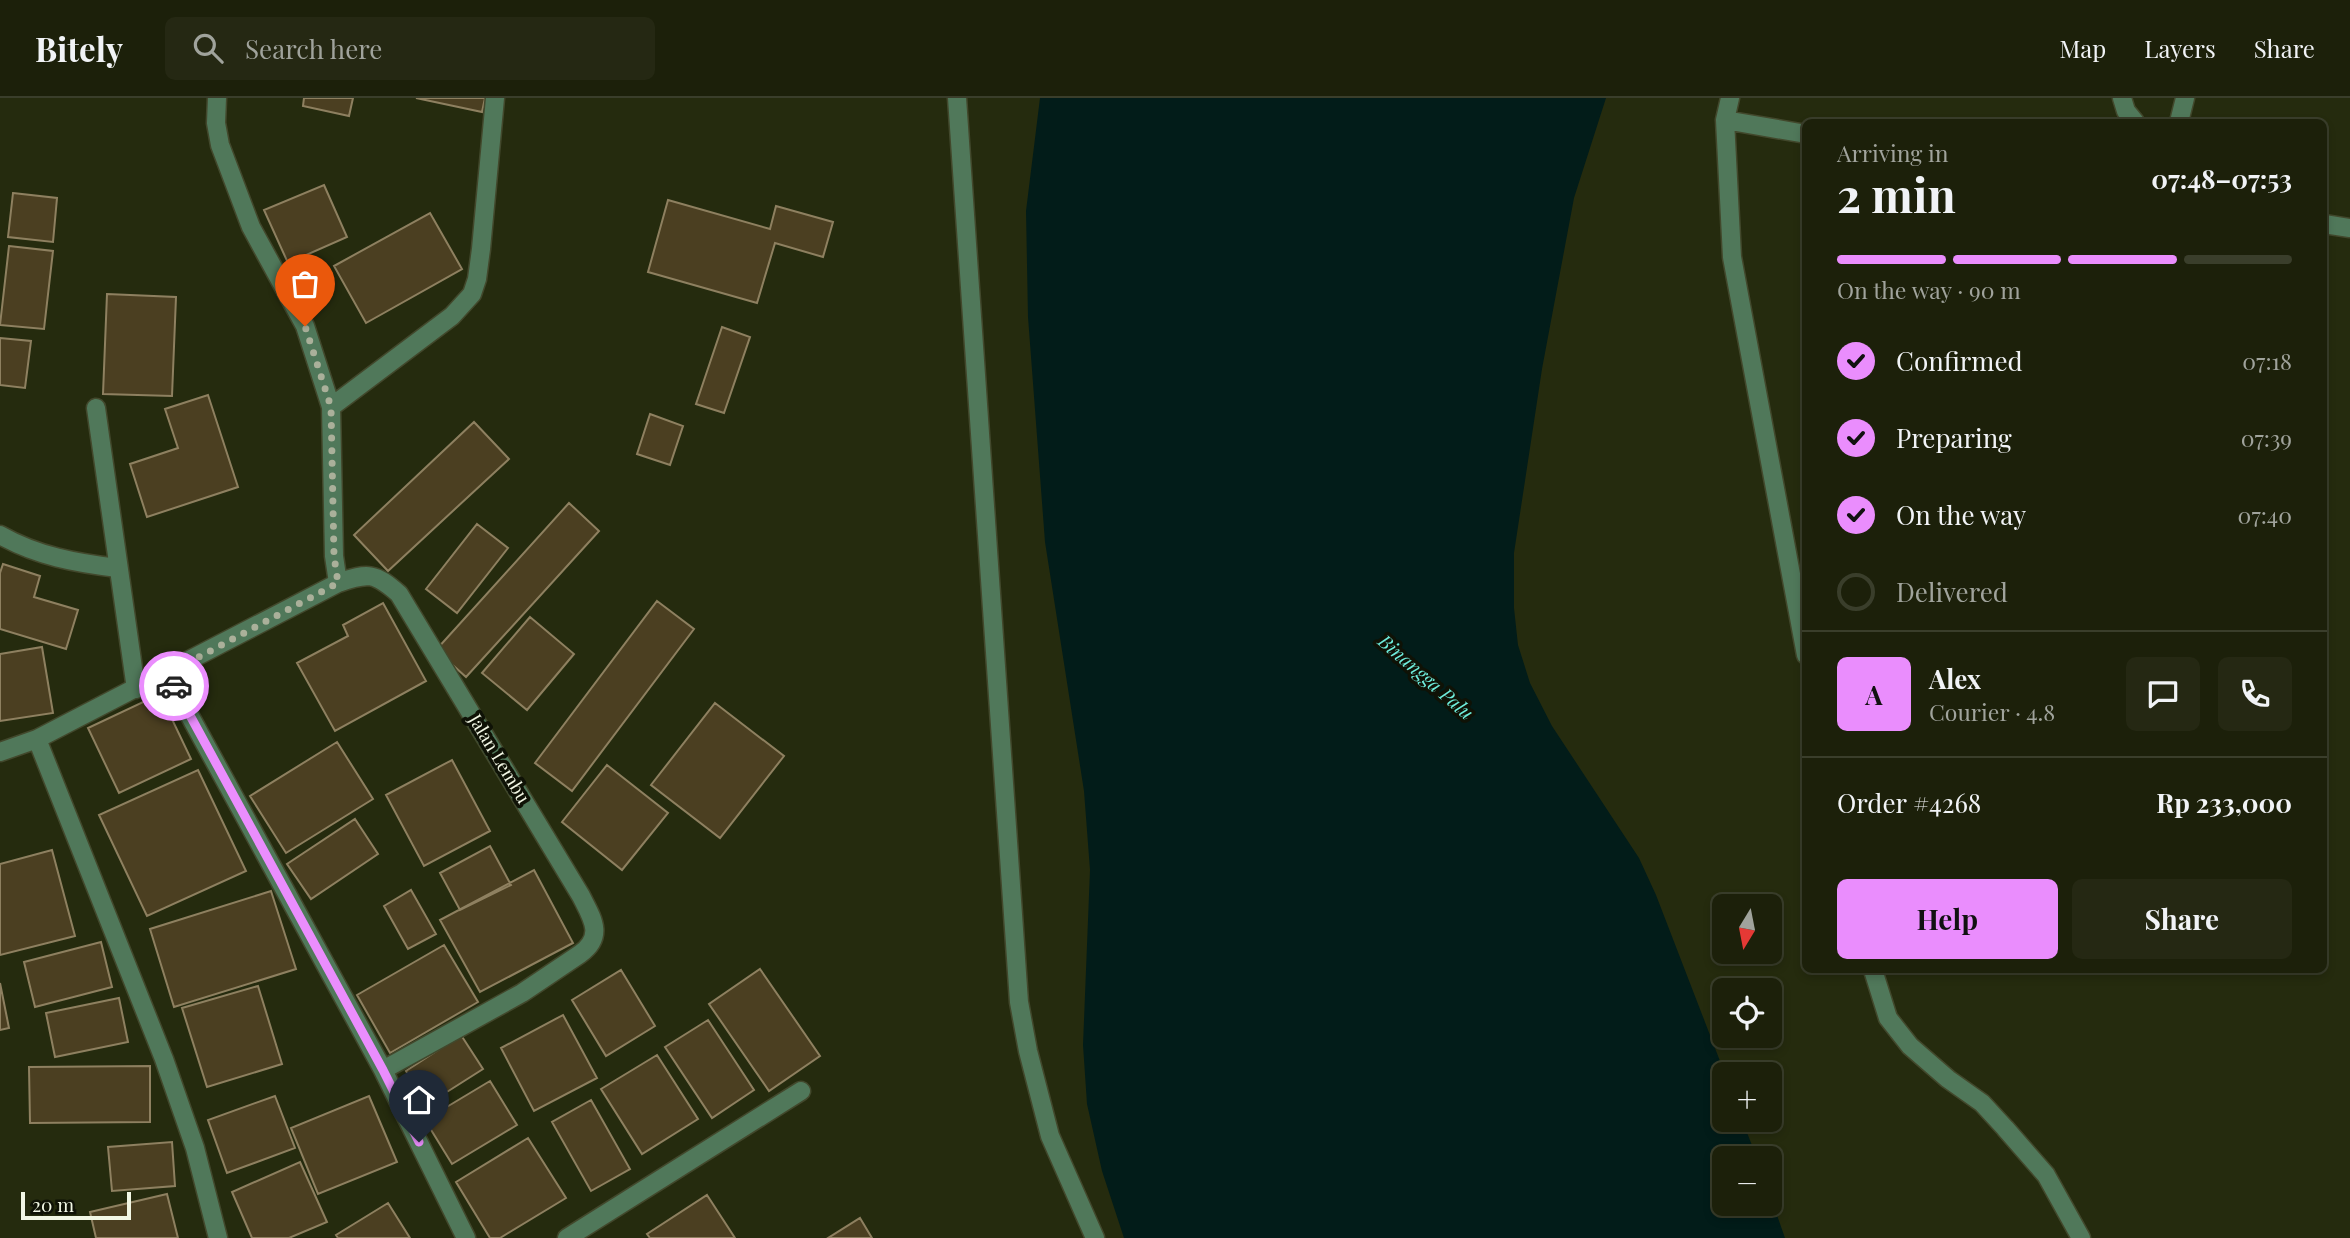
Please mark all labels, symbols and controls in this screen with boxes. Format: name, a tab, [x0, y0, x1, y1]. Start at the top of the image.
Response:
search box	[165, 17, 655, 80]
text: Bitely	[35, 26, 123, 70]
icon: search	[189, 29, 227, 67]
text: Search here	[245, 31, 383, 66]
text: Map	[2060, 32, 2106, 64]
text: Layers	[2144, 32, 2216, 64]
text: Share	[2254, 32, 2315, 64]
text: Arriving in	[1837, 137, 1949, 168]
text: 07:48–07:53	[2151, 161, 2292, 196]
text: 2 min	[1837, 163, 1956, 225]
pin	[275, 254, 335, 326]
icon: bag	[286, 265, 324, 303]
text: On the way · 90 m	[1837, 274, 2021, 305]
icon: check	[1837, 342, 1875, 380]
text: Confirmed	[1896, 343, 2023, 378]
text: 07:18	[2242, 345, 2292, 376]
icon: check	[1837, 419, 1875, 457]
text: Preparing	[1896, 420, 2012, 455]
text: 07:39	[2241, 422, 2292, 453]
icon: check	[1837, 496, 1875, 534]
text: On the way	[1896, 497, 2026, 532]
text: 07:40	[2238, 499, 2292, 530]
text: Delivered	[1896, 574, 2008, 609]
water label: Binangga Palu	[1373, 627, 1480, 725]
courier	[139, 651, 209, 721]
button: chat	[2126, 657, 2200, 731]
button: phone	[2218, 657, 2292, 731]
text: Alex	[1929, 661, 1981, 696]
icon: car	[155, 667, 193, 705]
text: A	[1865, 677, 1883, 712]
text: Courier · 4.8	[1929, 696, 2055, 727]
street label: Jalan Lembu	[463, 709, 536, 808]
text: Order #4268	[1837, 785, 1981, 820]
text: Rp 233,000	[2156, 785, 2292, 820]
button: Help	[1837, 879, 2058, 959]
button: Share	[2072, 879, 2292, 959]
north arrow	[1712, 894, 1782, 964]
map controls	[1712, 894, 1782, 1216]
button: locate	[1712, 978, 1782, 1048]
button: +	[1712, 1062, 1782, 1132]
pin	[389, 1070, 449, 1142]
icon: home	[400, 1081, 438, 1119]
button: −	[1712, 1146, 1782, 1216]
scale bar	[21, 1189, 131, 1221]
text: 20 m	[32, 1191, 74, 1217]

